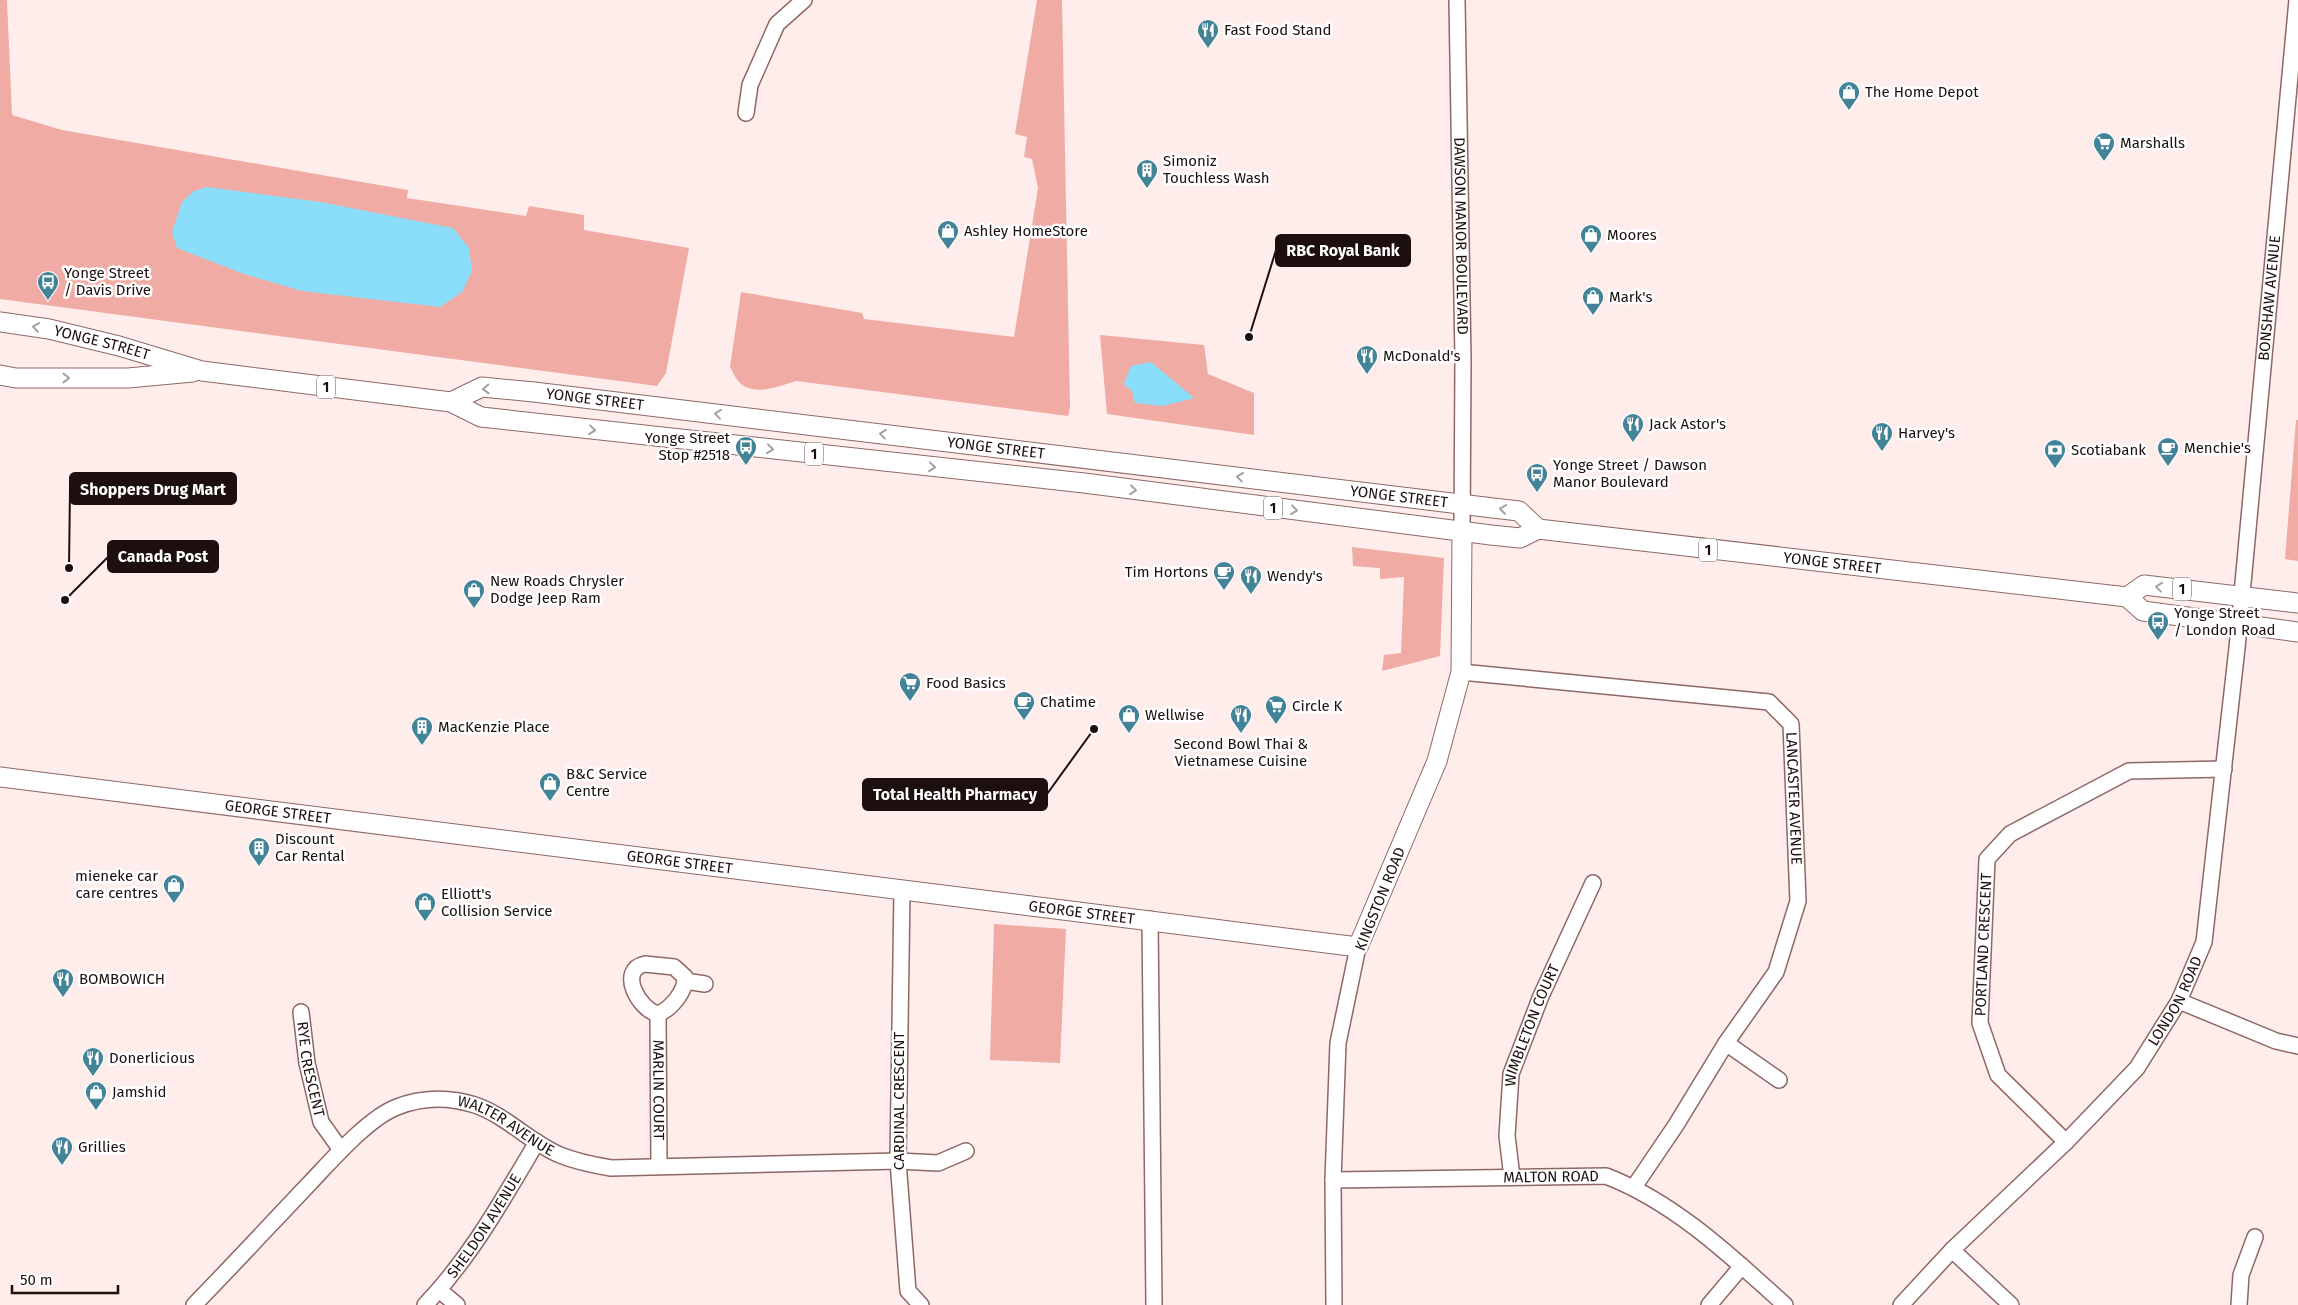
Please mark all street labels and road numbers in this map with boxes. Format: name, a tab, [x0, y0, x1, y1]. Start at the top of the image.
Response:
street label: DAWSON MANOR BOULEVARD	[1450, 137, 1472, 335]
street label: BONSHAW AVENUE	[2255, 234, 2284, 362]
street label: YONGE STREET	[52, 321, 152, 364]
road number: 1	[317, 376, 335, 398]
street label: YONGE STREET	[545, 385, 645, 414]
street label: YONGE STREET	[946, 433, 1046, 463]
road number: 1	[805, 442, 823, 466]
street label: YONGE STREET	[1349, 482, 1449, 512]
road number: 1	[1264, 496, 1282, 520]
road number: 1	[1699, 538, 1717, 562]
street label: YONGE STREET	[1782, 548, 1882, 578]
road number: 1	[2173, 578, 2191, 600]
street label: LANCASTER AVENUE	[1782, 732, 1806, 865]
street label: GEORGE STREET	[224, 796, 332, 827]
street label: KINGSTON ROAD	[1351, 845, 1409, 953]
street label: GEORGE STREET	[626, 847, 734, 878]
street label: PORTLAND CRESCENT	[1971, 872, 1995, 1017]
street label: GEORGE STREET	[1028, 897, 1136, 928]
street label: LONDON ROAD	[2144, 953, 2206, 1049]
street label: WIMBLETON COURT	[1501, 961, 1563, 1087]
street label: RYE CRESCENT	[293, 1020, 329, 1119]
street label: CARDINAL CRESCENT	[890, 1032, 908, 1170]
street label: MARLIN COURT	[649, 1040, 668, 1141]
street label: WALTER AVENUE	[456, 1092, 557, 1160]
street label: MALTON ROAD	[1503, 1167, 1599, 1187]
street label: SHELDON AVENUE	[443, 1171, 525, 1282]

